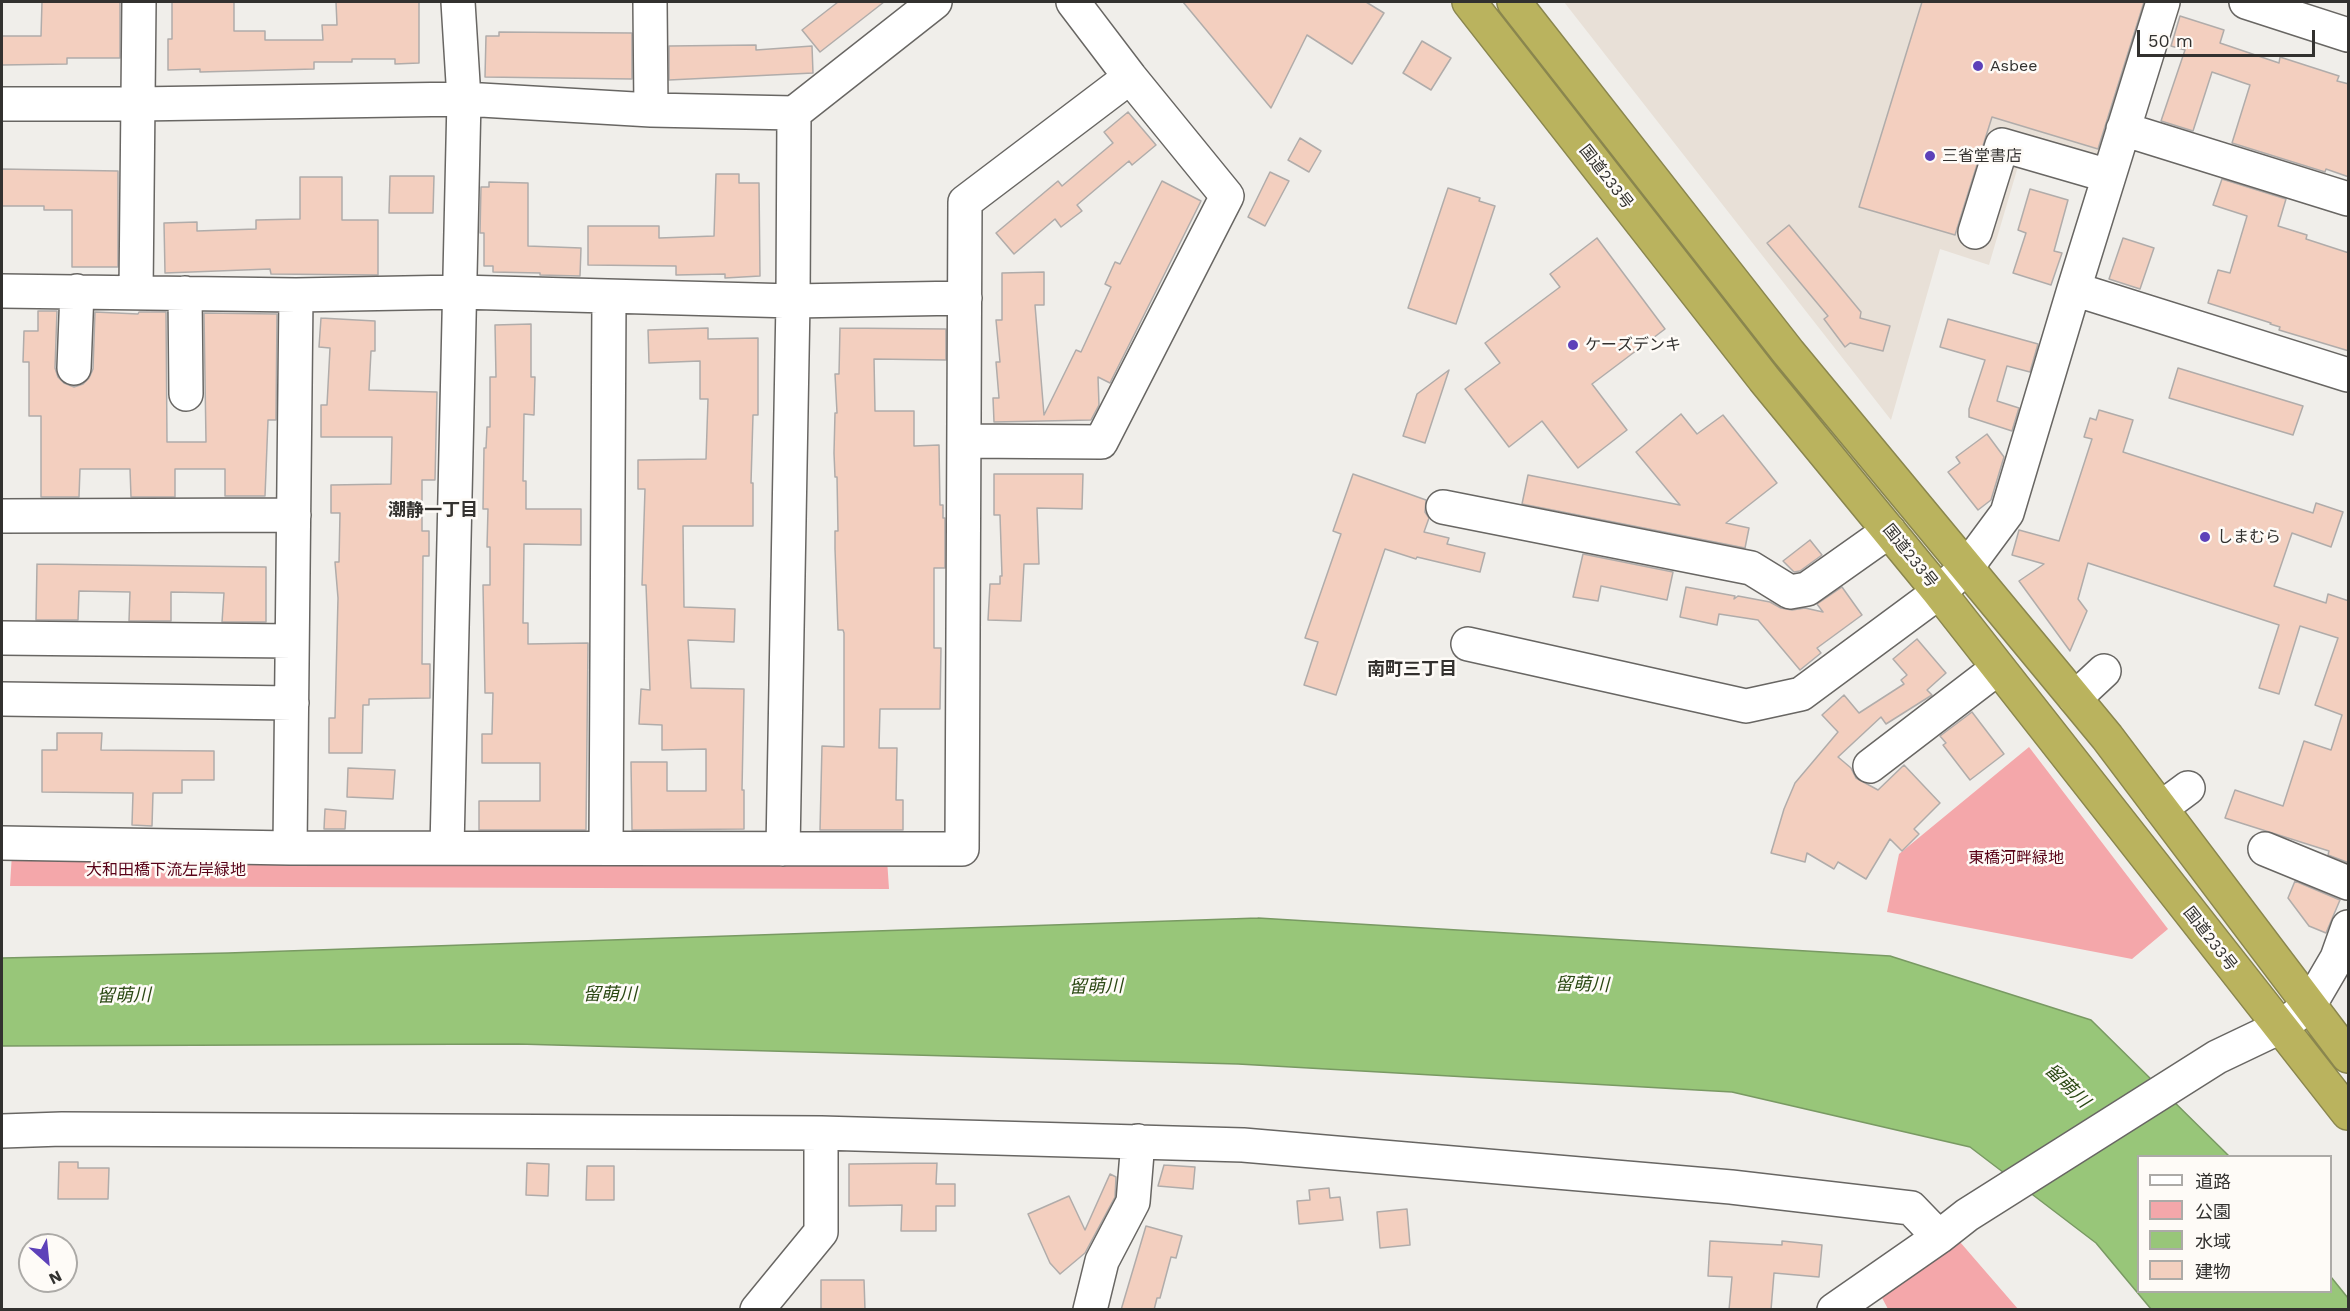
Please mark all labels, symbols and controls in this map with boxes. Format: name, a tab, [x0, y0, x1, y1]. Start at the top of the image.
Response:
scale bar	[2140, 18, 2318, 56]
text: 50 m	[2148, 30, 2193, 51]
place label: Asbee	[1990, 56, 2037, 76]
marker: Asbee	[1971, 59, 1985, 73]
street label: 国道233号	[1575, 141, 1637, 213]
place label: 三省堂書店	[1942, 146, 2022, 166]
marker: 三省堂書店	[1923, 149, 1937, 163]
place label: ケーズデンキ	[1585, 335, 1681, 355]
marker: ケーズデンキ	[1566, 338, 1580, 352]
district label: 潮静一丁目	[388, 500, 478, 522]
street label: 国道233号	[1879, 520, 1941, 592]
place label: しまむら	[2217, 527, 2281, 547]
marker: しまむら	[2198, 530, 2212, 544]
district label: 南町三丁目	[1367, 659, 1457, 681]
park label: 東橋河畔緑地	[1968, 848, 2064, 868]
park label: 大和田橋下流左岸緑地	[86, 860, 246, 880]
street label: 国道233号	[2179, 903, 2241, 975]
water label: 留萌川	[1555, 974, 1609, 996]
water label: 留萌川	[1069, 976, 1123, 998]
water label: 留萌川	[583, 984, 637, 1006]
water label: 留萌川	[97, 985, 151, 1007]
water label: 留萌川	[2040, 1059, 2094, 1113]
legend	[2137, 1155, 2332, 1293]
text: 道路	[2195, 1171, 2231, 1192]
text: 公園	[2195, 1201, 2231, 1222]
text: 水域	[2195, 1231, 2231, 1252]
north arrow	[18, 1233, 78, 1293]
text: 建物	[2195, 1261, 2231, 1282]
text: N	[46, 1267, 65, 1289]

